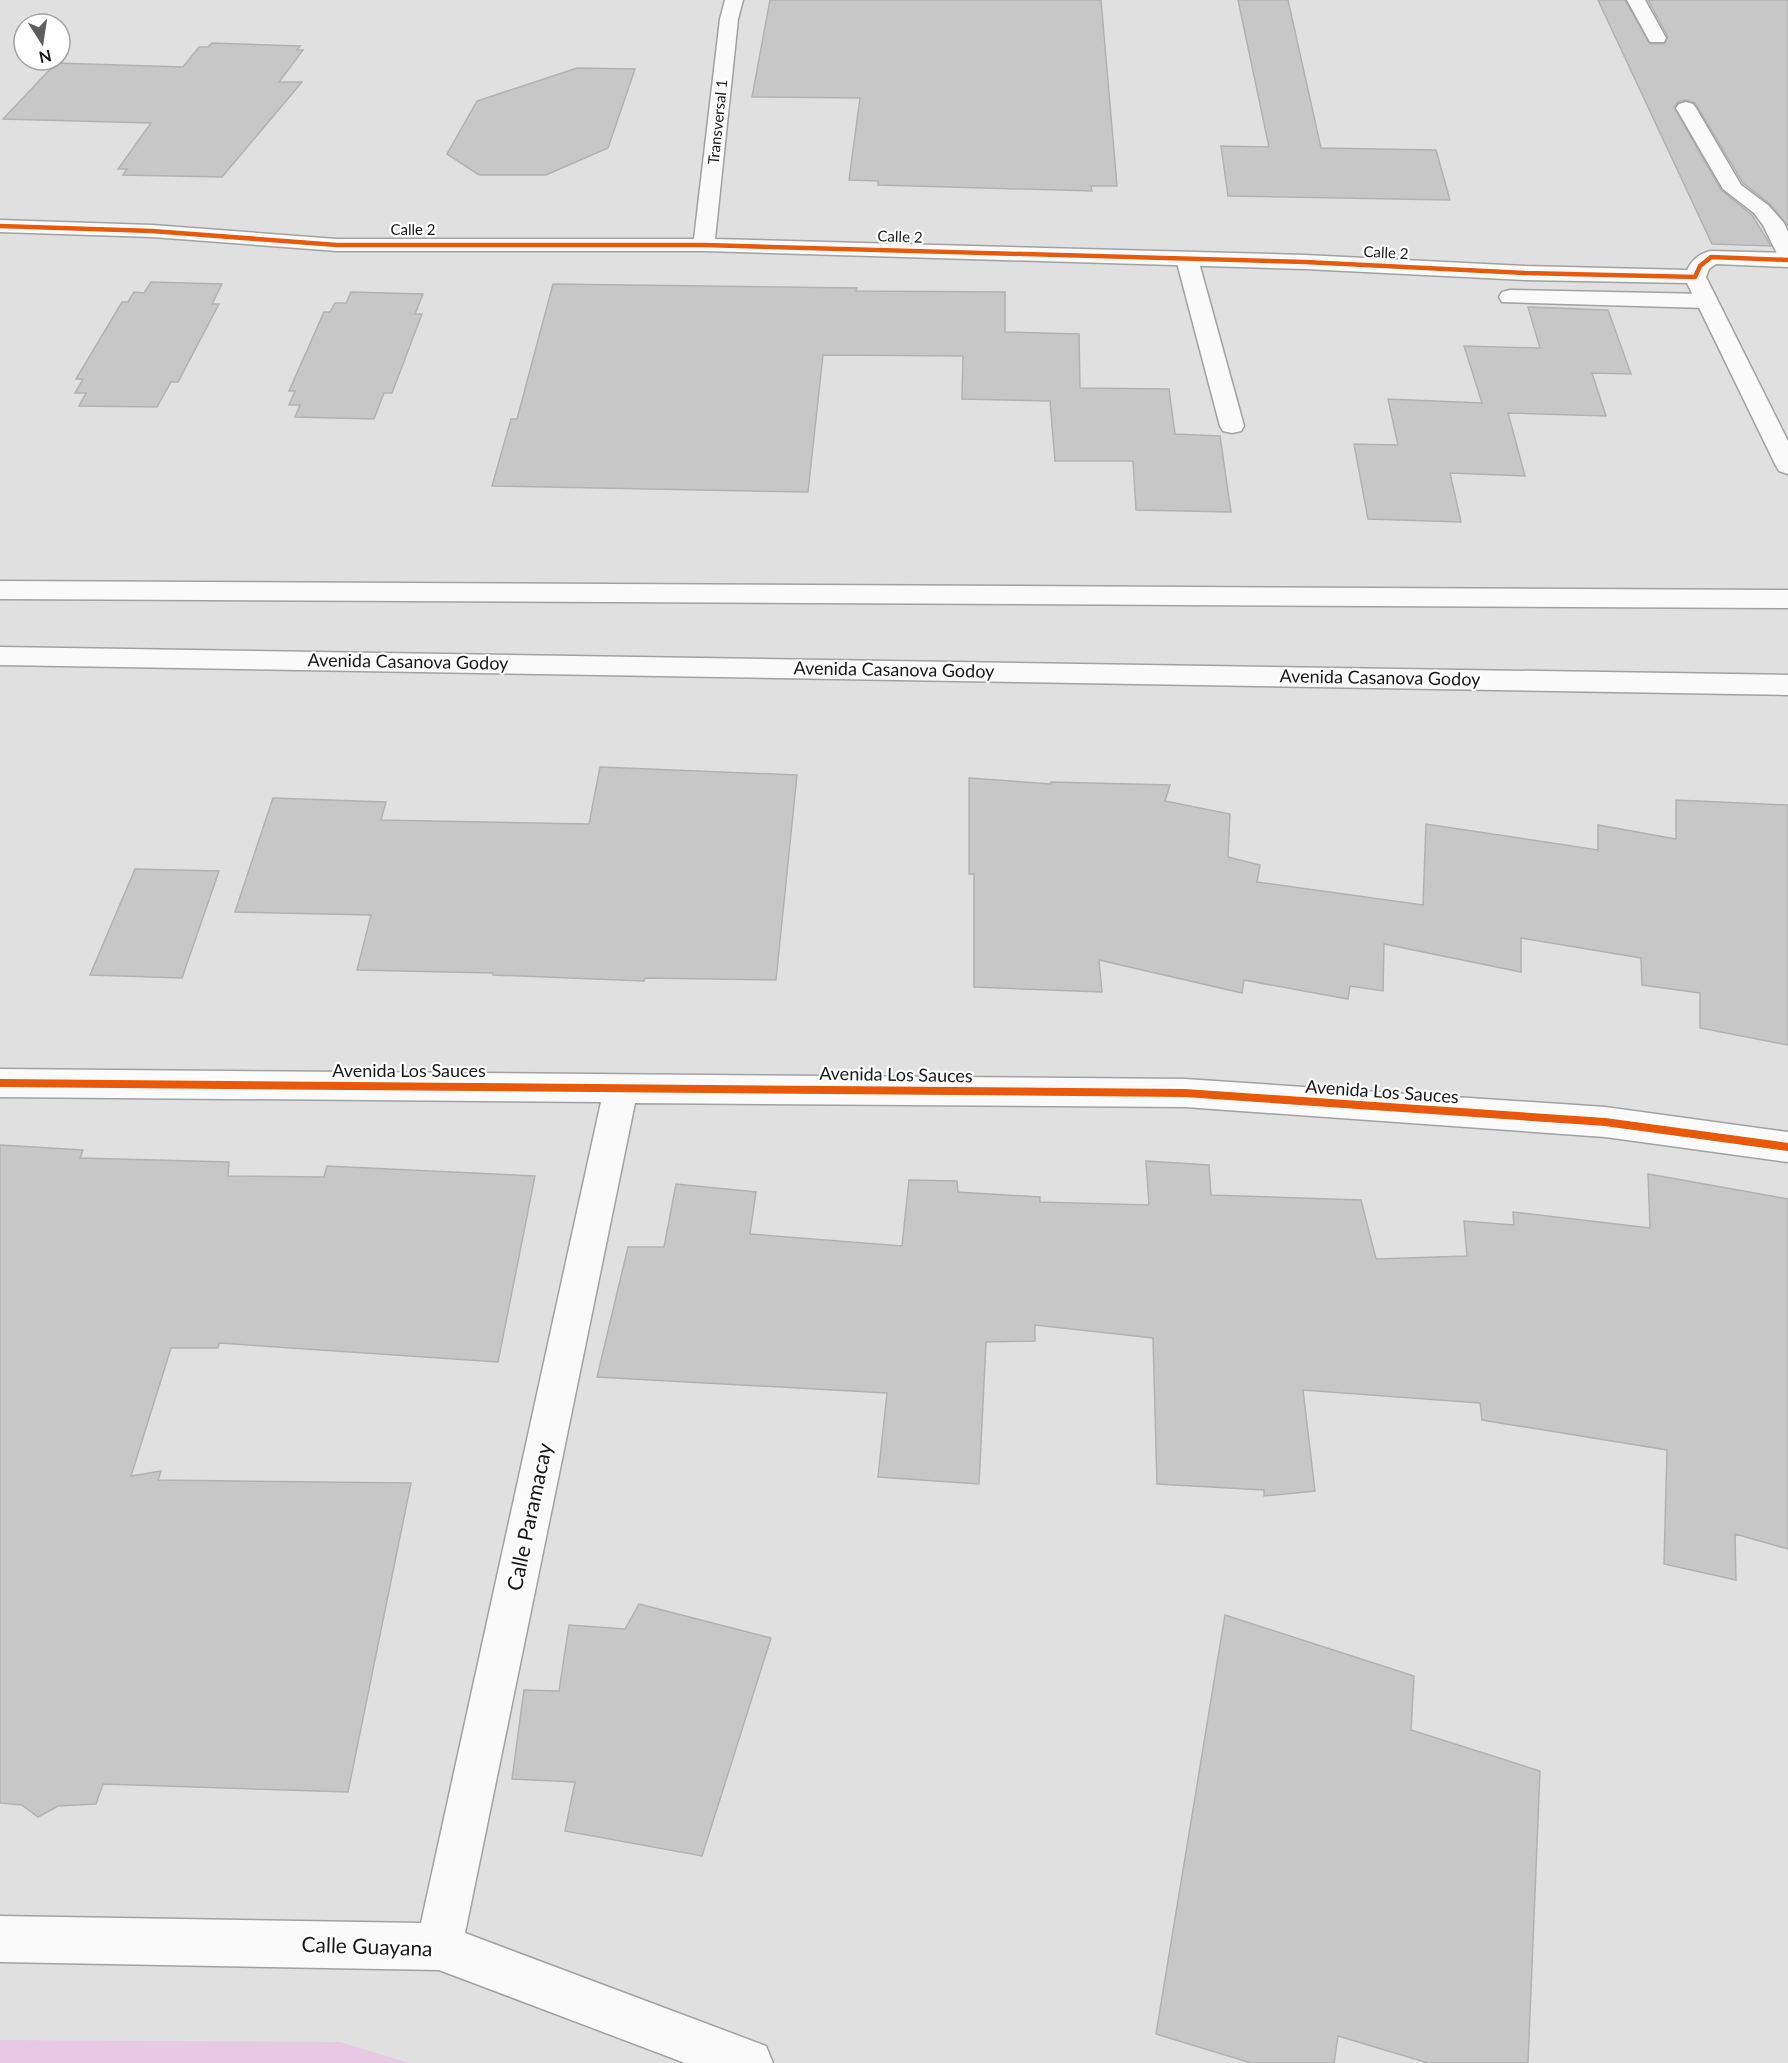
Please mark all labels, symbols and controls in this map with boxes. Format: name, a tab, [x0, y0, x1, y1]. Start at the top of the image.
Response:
north arrow	[12, 12, 72, 72]
text: N	[37, 47, 53, 68]
street label: Transversal 1	[704, 78, 730, 165]
street label: Calle 2	[390, 220, 436, 238]
street label: Calle 2	[877, 226, 923, 246]
street label: Calle 2	[1363, 242, 1409, 262]
street label: Avenida Casanova Godoy	[307, 648, 509, 674]
street label: Avenida Casanova Godoy	[793, 656, 995, 682]
street label: Avenida Casanova Godoy	[1279, 664, 1481, 690]
street label: Avenida Los Sauces	[332, 1059, 486, 1081]
street label: Avenida Los Sauces	[819, 1062, 973, 1086]
street label: Avenida Los Sauces	[1305, 1075, 1460, 1107]
street label: Calle Paramacay	[501, 1440, 556, 1593]
street label: Calle Guayana	[301, 1931, 433, 1960]

